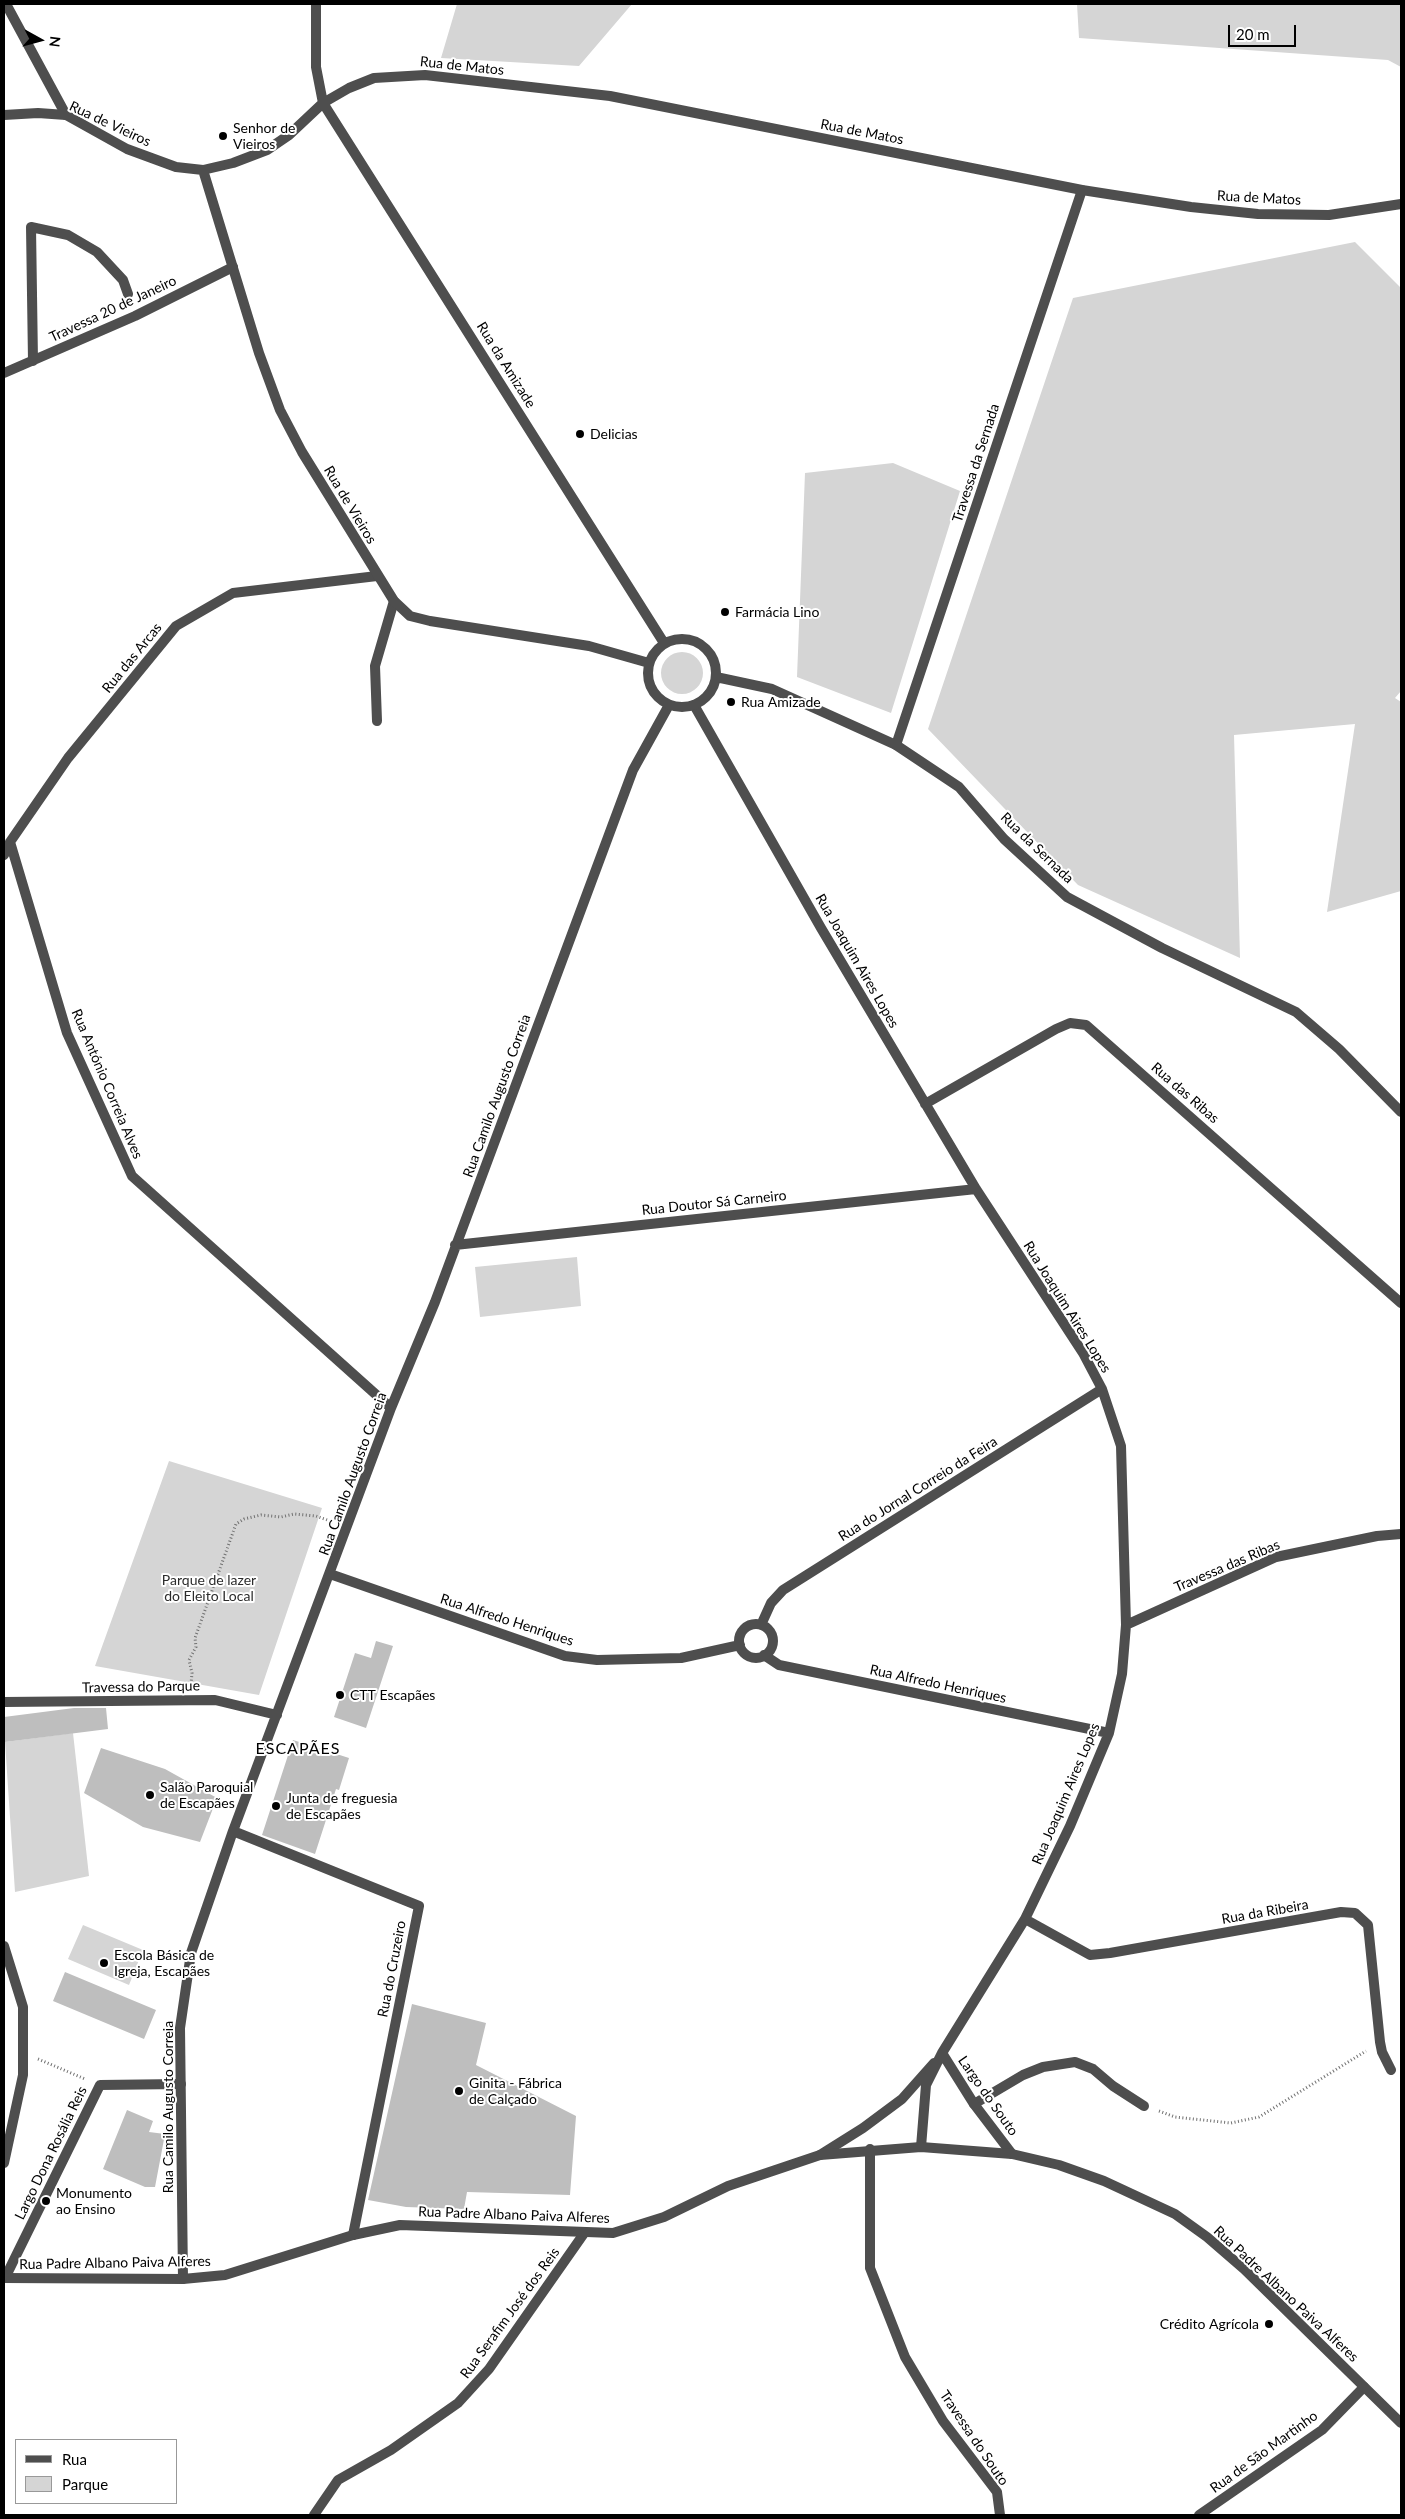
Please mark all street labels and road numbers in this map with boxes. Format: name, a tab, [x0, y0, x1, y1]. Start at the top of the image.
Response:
street label: Rua de Matos	[419, 53, 505, 79]
street label: Rua de Vieiros	[67, 98, 153, 150]
street label: Rua de Matos	[819, 116, 905, 148]
street label: Rua de Matos	[1216, 187, 1302, 209]
street label: Travessa 20 de Janeiro	[47, 272, 179, 346]
street label: Rua da Amizade	[473, 319, 539, 411]
street label: Travessa da Sernada	[949, 402, 1003, 524]
street label: Rua de Vieiros	[320, 463, 380, 547]
street label: Rua das Arcas	[99, 620, 165, 696]
street label: Rua da Sernada	[997, 809, 1077, 887]
street label: Rua Joaquim Aires Lopes	[812, 891, 902, 1031]
street label: Rua António Correia Alves	[68, 1007, 146, 1161]
street label: Rua Camilo Augusto Correia	[460, 1012, 534, 1180]
street label: Rua das Ribas	[1148, 1059, 1222, 1127]
street label: Rua Doutor Sá Carneiro	[641, 1187, 787, 1219]
street label: Rua Joaquim Aires Lopes	[1020, 1238, 1114, 1376]
street label: Rua Camilo Augusto Correia	[316, 1390, 390, 1558]
street label: Rua do Jornal Correio da Feira	[835, 1433, 1001, 1545]
street label: Travessa das Ribas	[1172, 1536, 1282, 1596]
street label: Rua Alfredo Henriques	[438, 1590, 576, 1650]
street label: Rua Alfredo Henriques	[868, 1661, 1008, 1707]
street label: Travessa do Parque	[82, 1678, 200, 1696]
street label: Rua Joaquim Aires Lopes	[1029, 1721, 1103, 1867]
street label: Rua da Ribeira	[1220, 1896, 1310, 1928]
street label: Rua do Cruzeiro	[374, 1919, 410, 2019]
street label: Rua Camilo Augusto Correia	[160, 2021, 176, 2193]
street label: Largo do Souto	[954, 2053, 1022, 2139]
street label: Largo Dona Rosália Reis	[11, 2084, 91, 2222]
street label: Rua Padre Albano Paiva Alferes	[418, 2203, 610, 2227]
street label: Rua Padre Albano Paiva Alferes	[1210, 2222, 1362, 2366]
street label: Rua Serafim José dos Reis	[457, 2244, 563, 2382]
street label: Rua Padre Albano Paiva Alferes	[19, 2253, 211, 2273]
street label: Travessa do Souto	[936, 2387, 1012, 2489]
street label: Rua de São Martinho	[1207, 2407, 1321, 2497]

